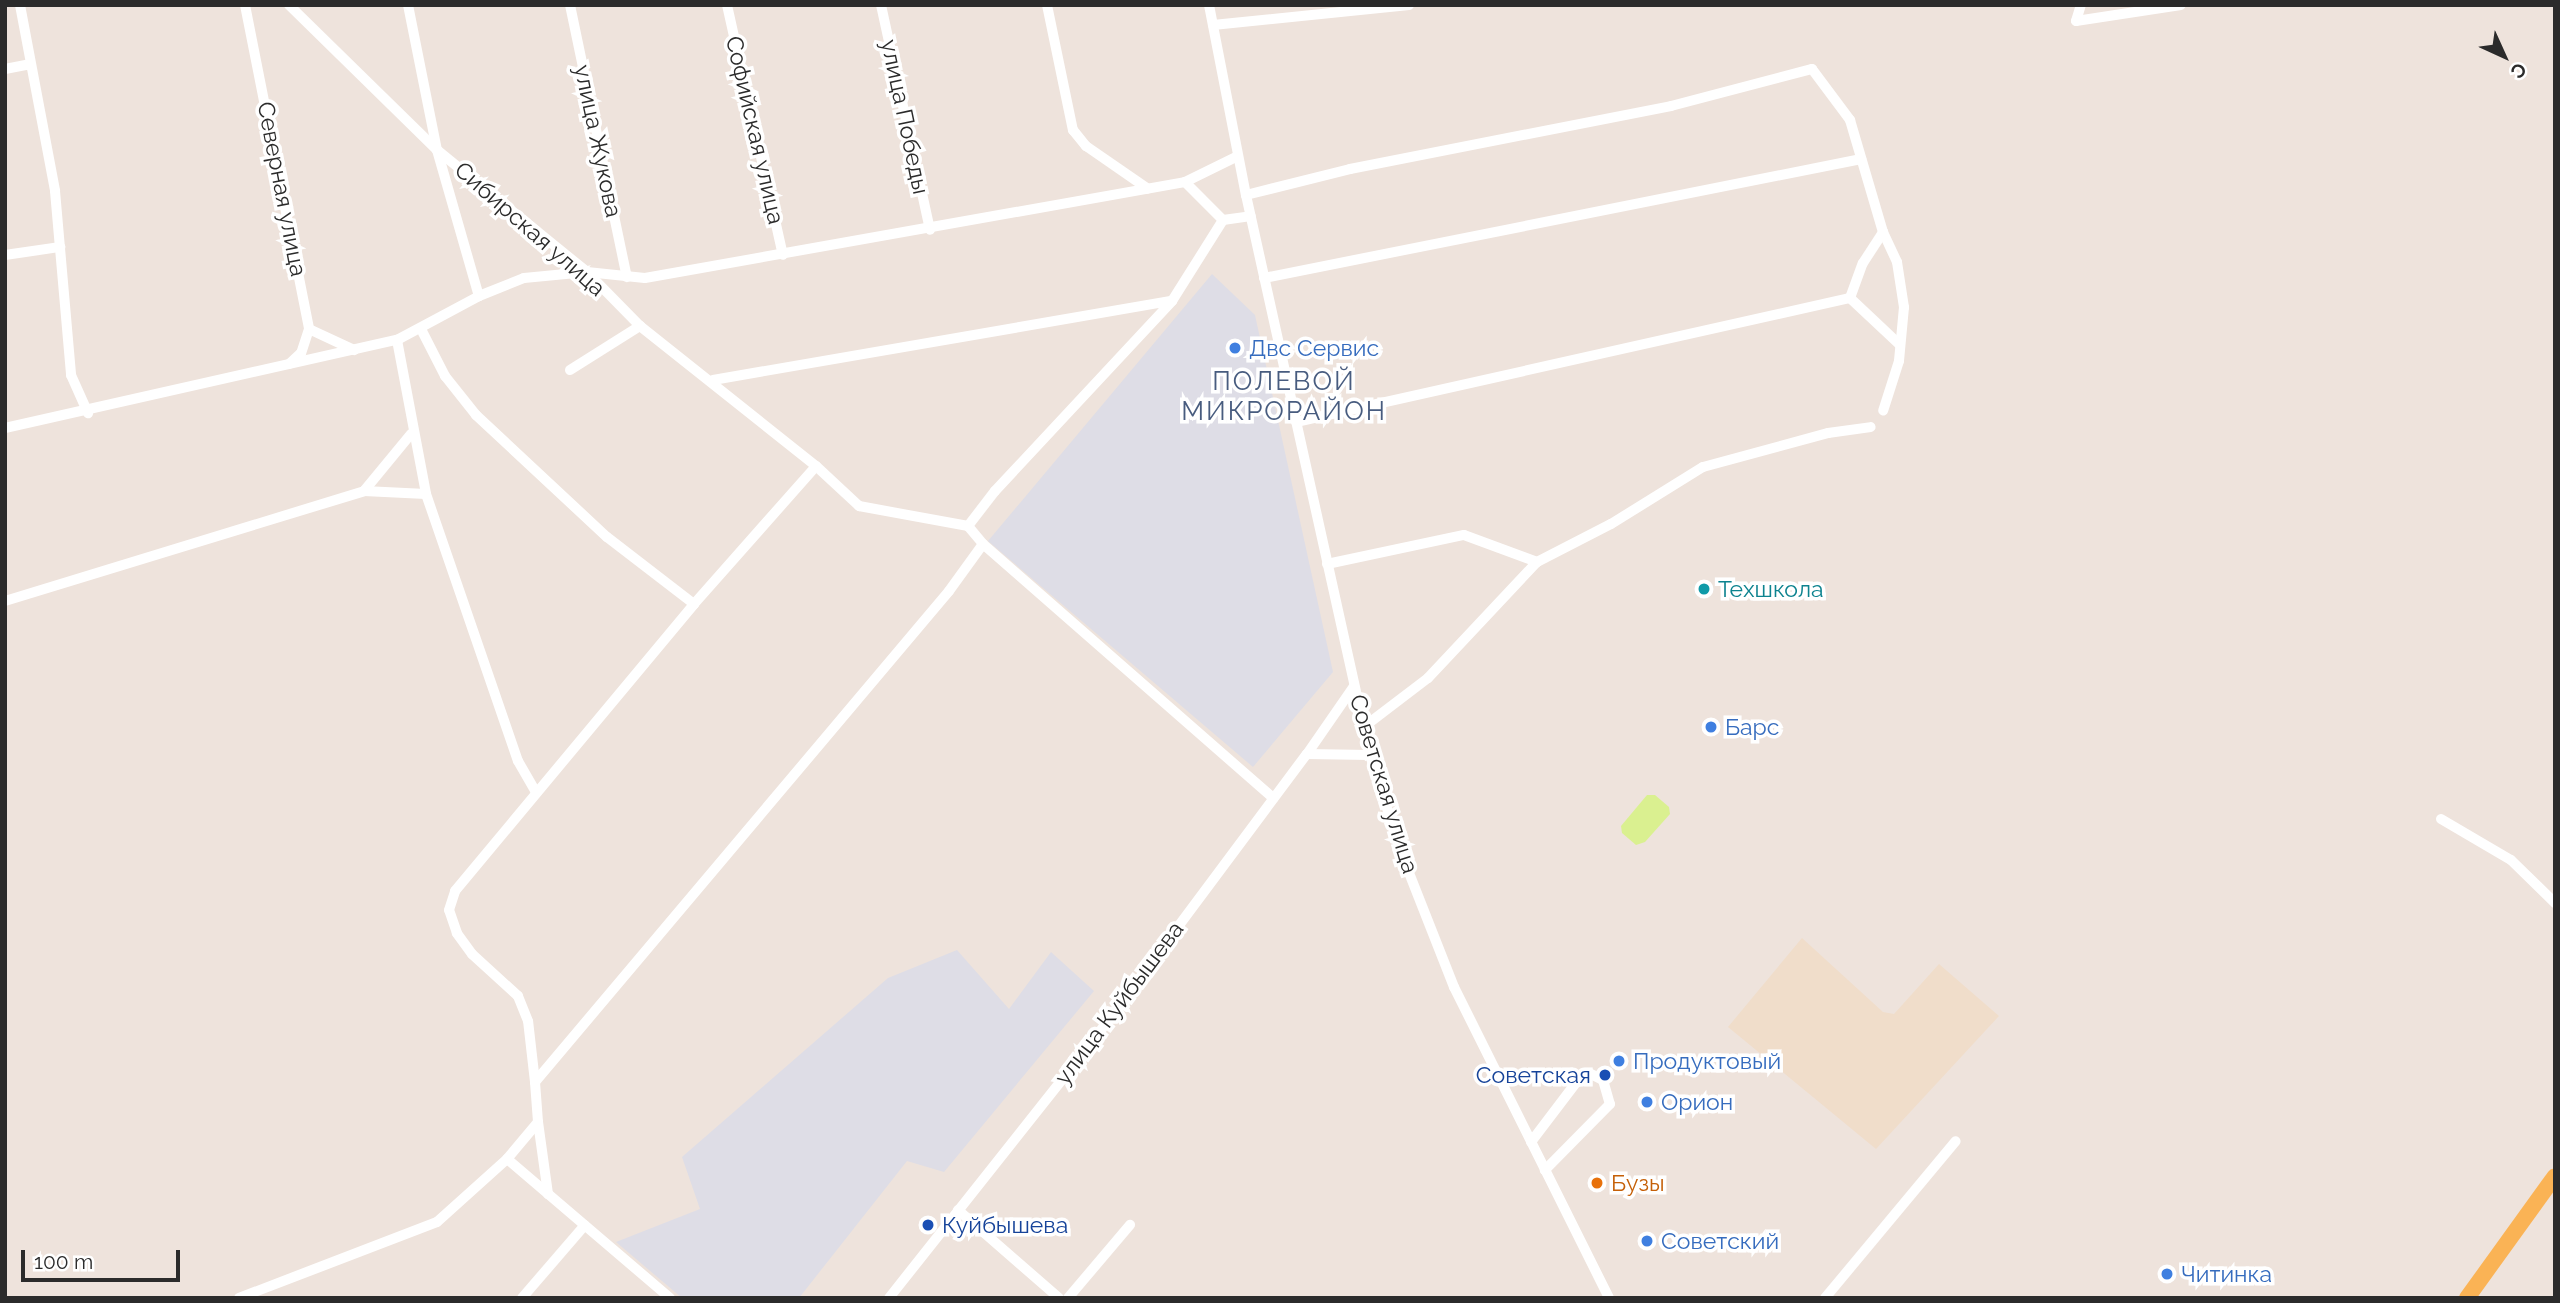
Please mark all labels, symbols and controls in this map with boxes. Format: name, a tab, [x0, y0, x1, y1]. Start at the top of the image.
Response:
north arrow	[2469, 21, 2539, 91]
street label: Софийская улица	[720, 33, 790, 227]
street label: улица Победы	[875, 37, 935, 197]
text: С	[2506, 58, 2531, 83]
street label: улица Жукова	[568, 62, 628, 220]
street label: Северная улица	[251, 99, 313, 279]
street label: Сибирская улица	[449, 156, 611, 302]
place label: Двс Сервис	[1249, 334, 1379, 362]
marker: Двс Сервис	[1227, 340, 1243, 356]
district label: ПОЛЕВОЙ МИКРОРАЙОН	[1182, 366, 1386, 428]
place label: Техшкола	[1718, 575, 1824, 603]
marker: Техшкола	[1696, 581, 1712, 597]
street label: Советская улица	[1344, 691, 1424, 877]
place label: Барс	[1725, 713, 1779, 741]
marker: Барс	[1703, 719, 1719, 735]
street label: улица Куйбышева	[1049, 916, 1189, 1090]
place label: Продуктовый	[1633, 1047, 1781, 1075]
marker: Продуктовый	[1611, 1053, 1627, 1069]
place label: Советская	[1476, 1061, 1591, 1089]
marker: Советская	[1597, 1067, 1613, 1083]
place label: Орион	[1661, 1088, 1733, 1116]
marker: Орион	[1639, 1094, 1655, 1110]
place label: Бузы	[1611, 1169, 1665, 1197]
marker: Бузы	[1589, 1175, 1605, 1191]
place label: Куйбышева	[942, 1211, 1068, 1239]
marker: Куйбышева	[920, 1217, 936, 1233]
place label: Советский	[1661, 1227, 1779, 1255]
marker: Советский	[1639, 1233, 1655, 1249]
scale bar	[24, 1236, 184, 1280]
text: 100 m	[34, 1249, 93, 1274]
place label: Читинка	[2181, 1260, 2272, 1288]
marker: Читинка	[2159, 1266, 2175, 1282]

